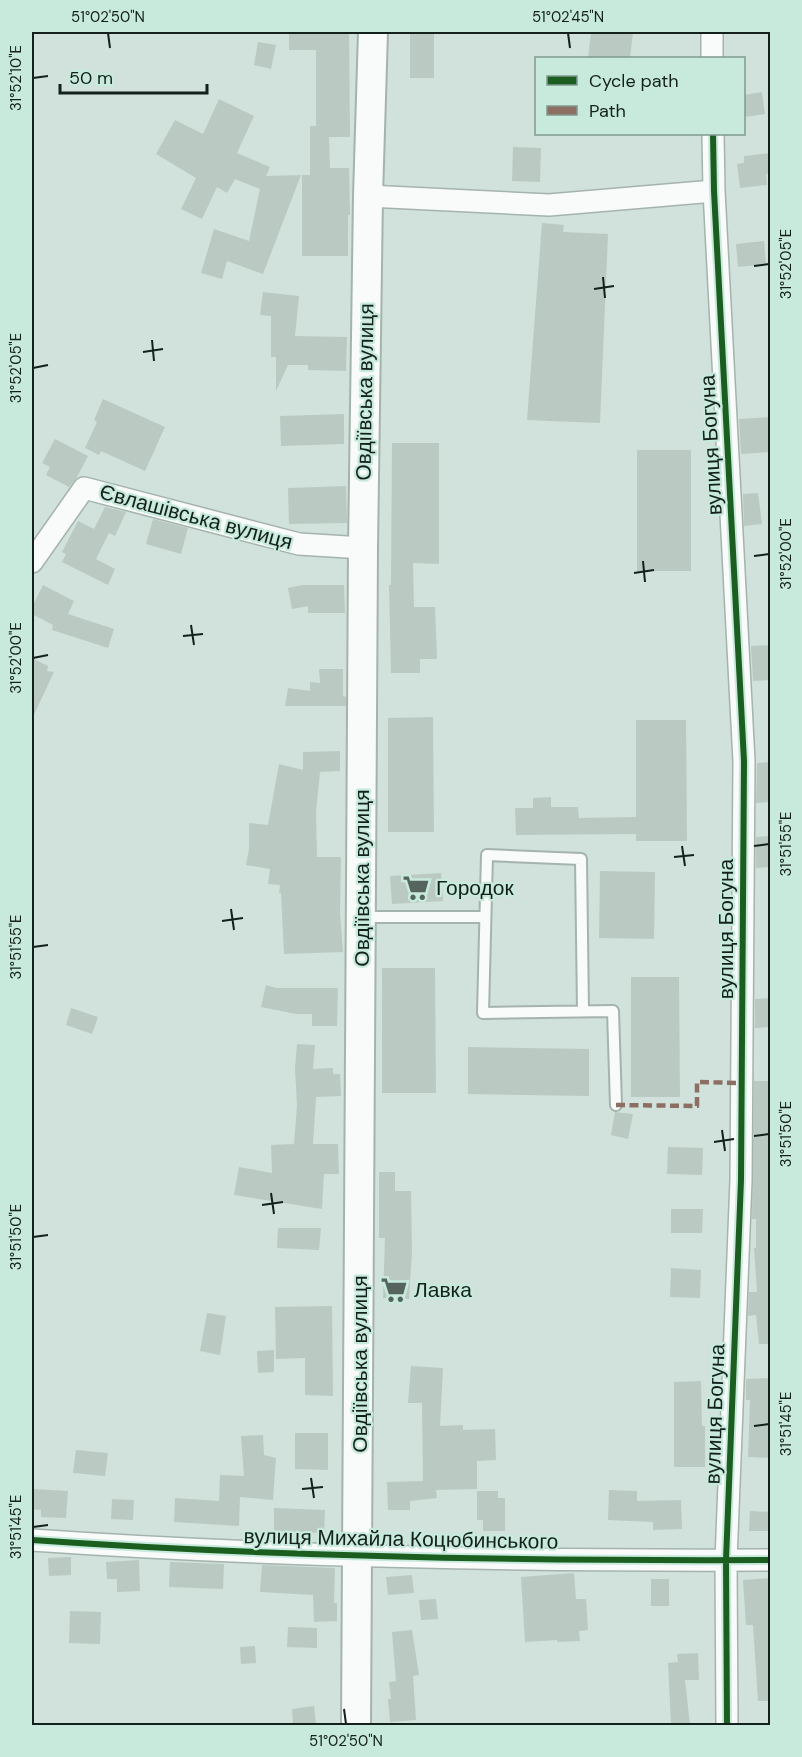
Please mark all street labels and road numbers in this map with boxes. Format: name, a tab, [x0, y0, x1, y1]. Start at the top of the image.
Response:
street label: Овдіївська вулиця	[349, 303, 381, 481]
street label: вулиця Богуна	[693, 374, 729, 516]
street label: Євлашівська вулиця	[96, 478, 296, 556]
street label: Овдіївська вулиця	[348, 789, 376, 967]
street label: вулиця Богуна	[712, 858, 740, 999]
street label: Овдіївська вулиця	[346, 1275, 374, 1453]
street label: вулиця Богуна	[699, 1343, 731, 1485]
street label: вулиця Михайла Коцюбинського	[243, 1522, 559, 1556]

